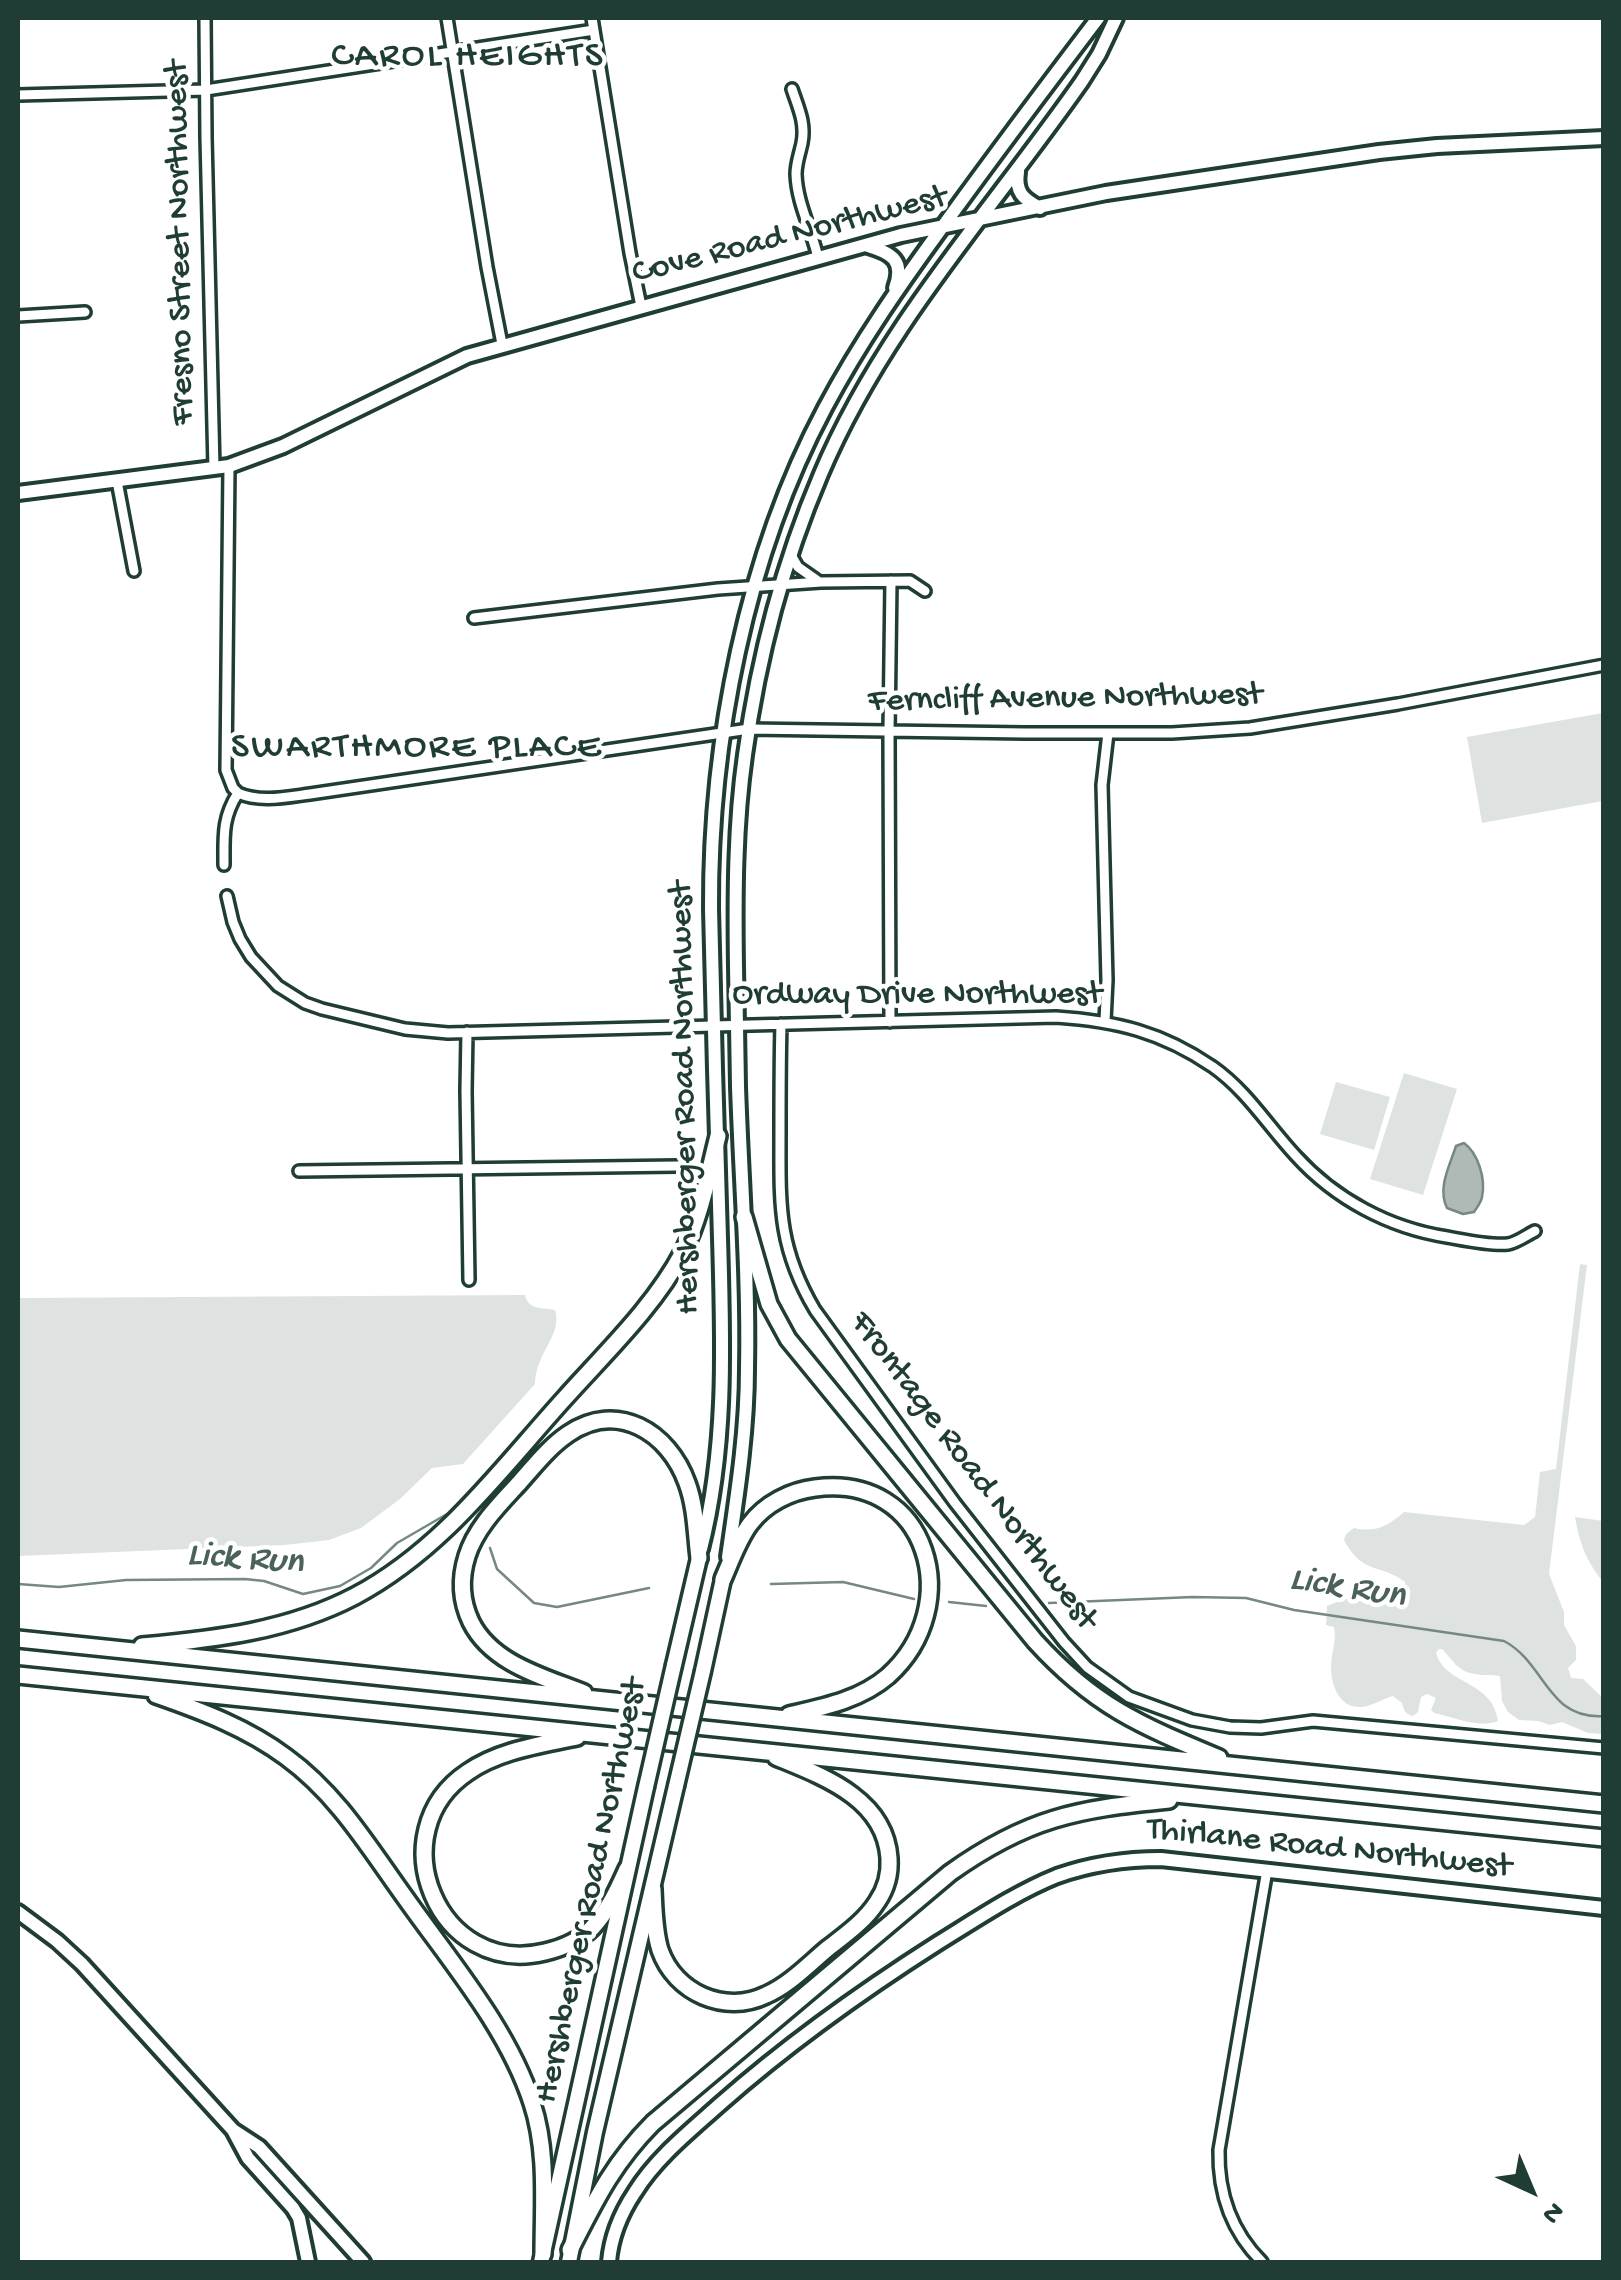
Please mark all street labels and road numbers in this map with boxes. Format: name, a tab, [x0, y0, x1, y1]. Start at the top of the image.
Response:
street label: Fresno Street Northwest	[158, 60, 206, 426]
street label: Cove Road Northwest	[628, 178, 952, 296]
street label: Ferncliff Avenue Northwest	[868, 676, 1262, 724]
street label: Hershberger Road Northwest	[662, 881, 712, 1315]
street label: Ordway Drive Northwest	[732, 976, 1102, 1018]
street label: Frontage Road Northwest	[838, 1304, 1106, 1640]
street label: Hershberger Road Northwest	[527, 1675, 659, 2107]
street label: Thirlane Road Northwest	[1145, 1810, 1513, 1890]

